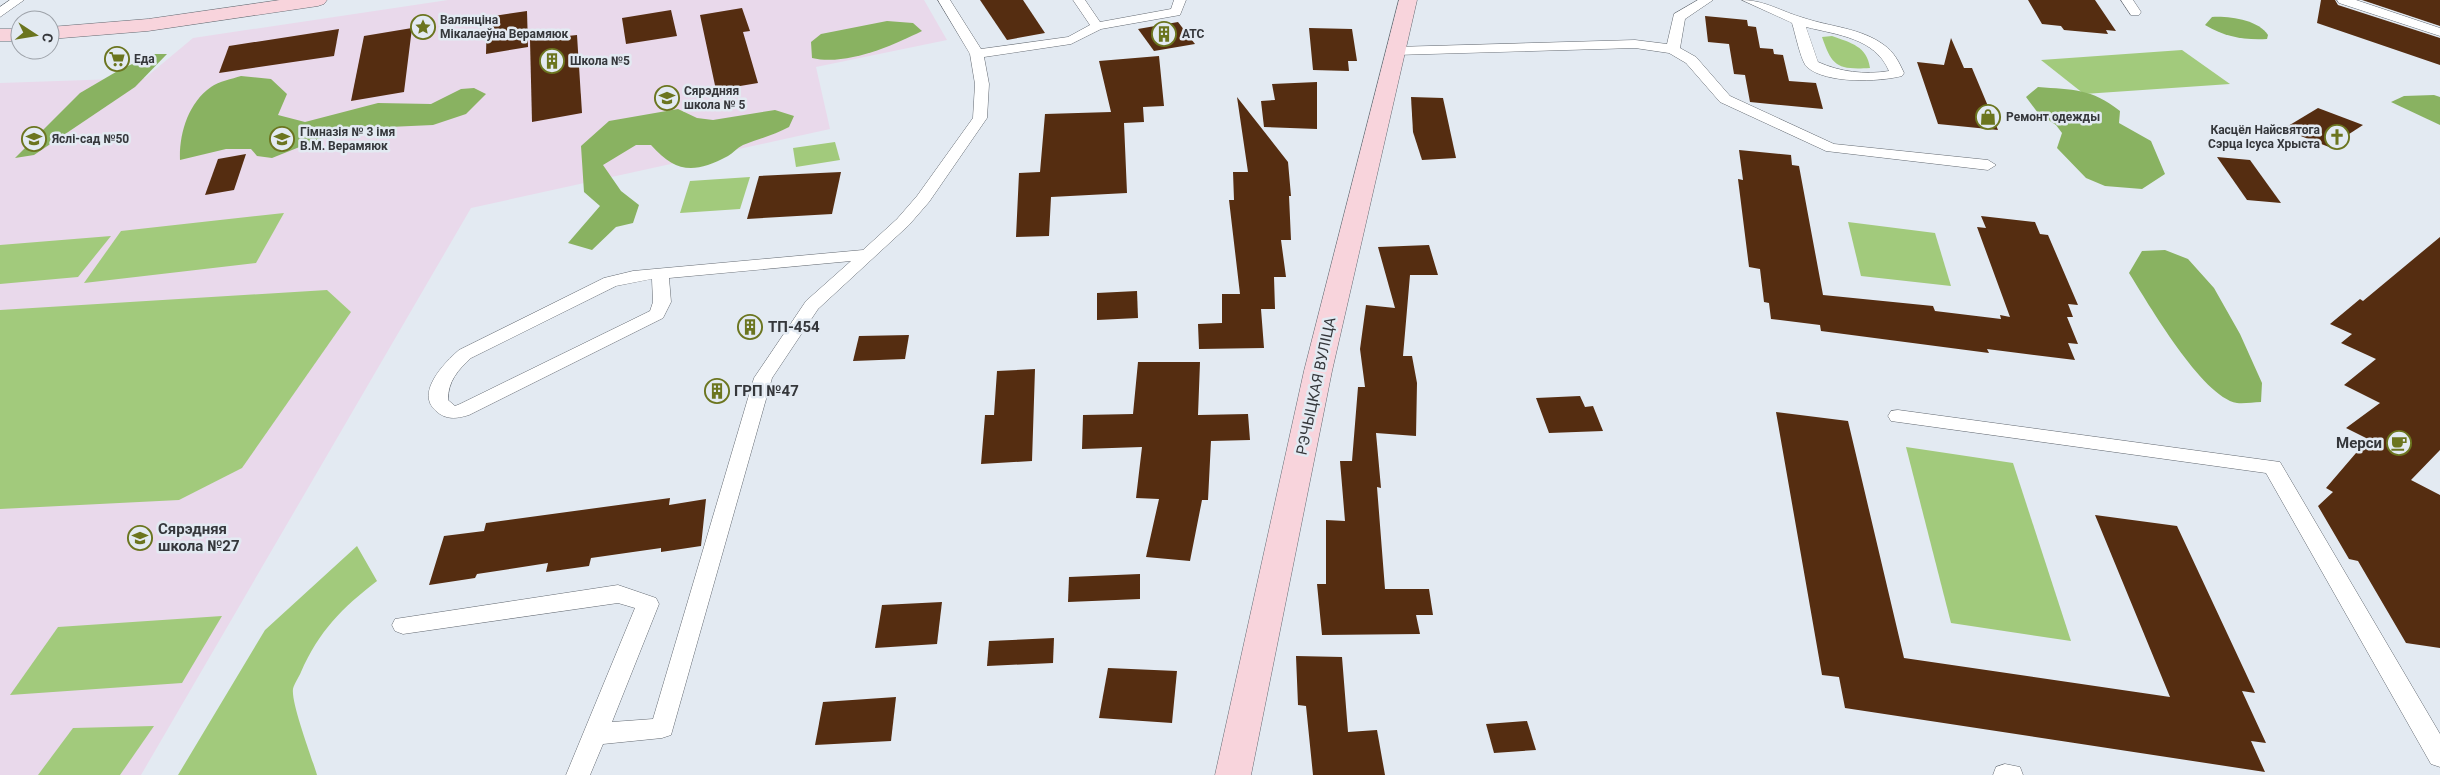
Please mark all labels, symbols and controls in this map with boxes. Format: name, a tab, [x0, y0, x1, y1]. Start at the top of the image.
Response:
north arrow	[10, 10, 60, 60]
place label: Валянціна Мікалаеўна Верамяюк	[440, 13, 569, 41]
place icon: Валянціна Мікалаеўна Верамяюк	[410, 14, 436, 40]
building icon: АТС	[1151, 21, 1177, 47]
place label: АТС	[1182, 27, 1205, 41]
text: С	[39, 32, 56, 44]
supermarket icon: Еда	[104, 46, 130, 72]
building icon: Школа №5	[539, 48, 565, 74]
place label: Еда	[134, 52, 155, 66]
place label: Школа №5	[570, 54, 630, 68]
place label: Сярэдняя школа № 5	[684, 84, 745, 112]
school or university icon: Сярэдняя школа № 5	[654, 85, 680, 111]
shop icon: Ремонт одежды	[1975, 104, 2001, 130]
place label: Ремонт одежды	[2006, 110, 2100, 124]
place label: Касцёл Найсвятога Сэрца Ісуса Хрыста	[2208, 123, 2321, 151]
church icon: Касцёл Найсвятога Сэрца Ісуса Хрыста	[2324, 124, 2350, 150]
place label: Гімназія № 3 імя В.М. Верамяюк	[300, 125, 395, 153]
school or university icon: Яслі-сад №50	[21, 126, 47, 152]
school or university icon: Гімназія № 3 імя В.М. Верамяюк	[269, 126, 295, 152]
place label: Яслі-сад №50	[51, 132, 129, 146]
building icon: ТП-454	[737, 314, 763, 340]
street label: РЭЧЫЦКАЯ ВУЛІЦА	[1293, 315, 1339, 457]
place label: ТП-454	[768, 318, 820, 336]
building icon: ГРП №47	[704, 378, 730, 404]
place label: ГРП №47	[734, 382, 799, 400]
cafe icon: Мерси	[2386, 430, 2412, 456]
place label: Мерси	[2336, 434, 2382, 452]
place label: Сярэдняя школа №27	[158, 520, 240, 555]
school or university icon: Сярэдняя школа №27	[127, 525, 153, 551]

